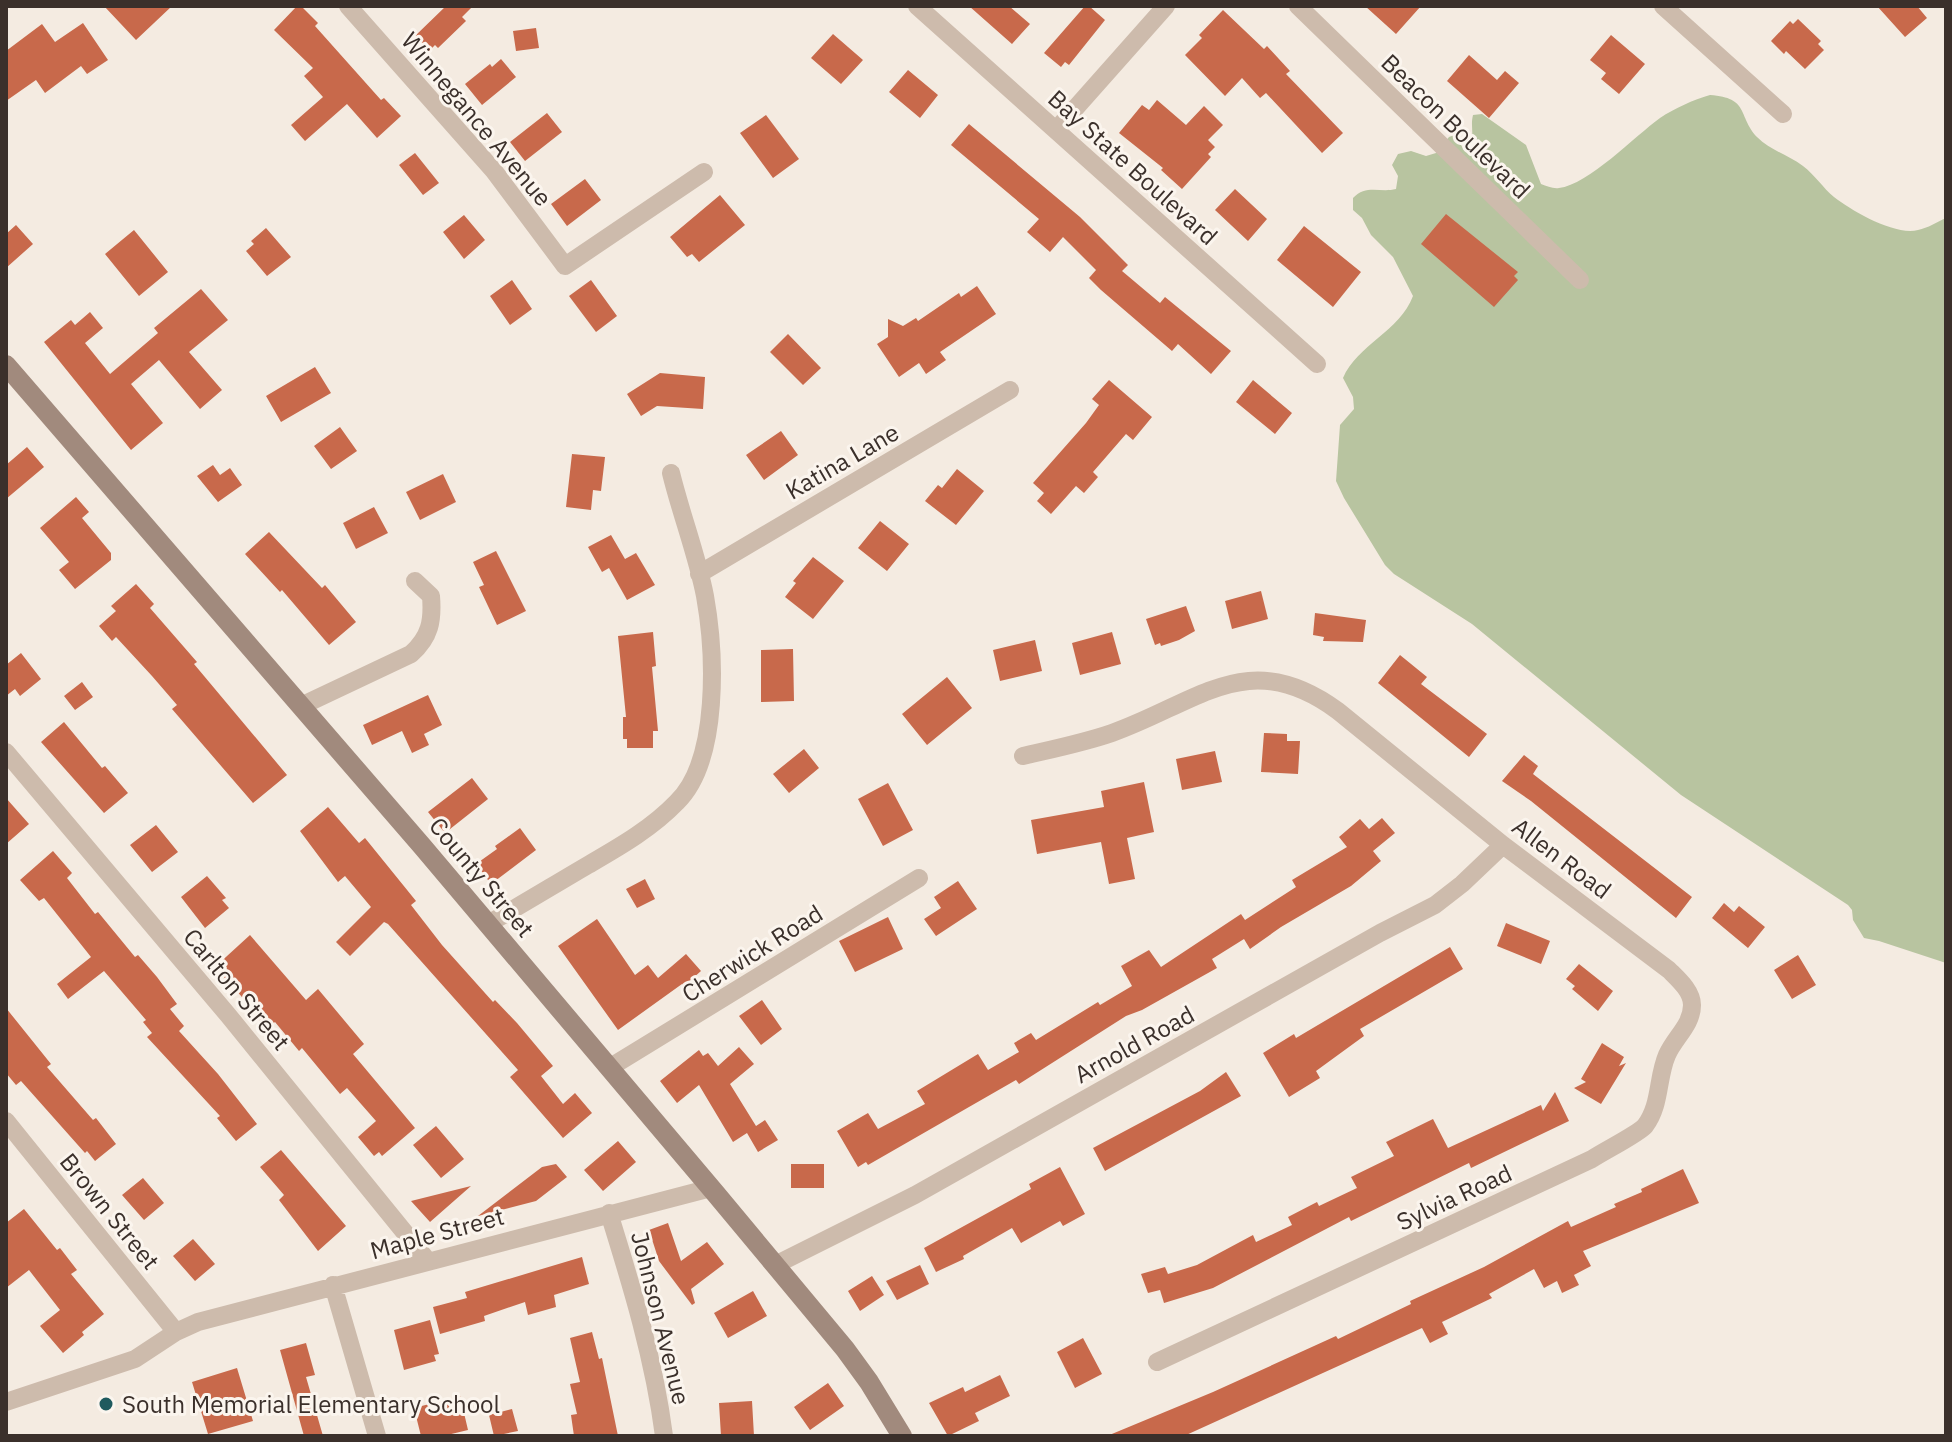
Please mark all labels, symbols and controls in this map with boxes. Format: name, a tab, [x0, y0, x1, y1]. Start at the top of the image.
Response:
street label: Winnegance Avenue	[395, 25, 559, 213]
street label: Beacon Boulevard	[1375, 47, 1537, 205]
street label: Bay State Boulevard	[1041, 82, 1225, 252]
street label: Katina Lane	[780, 416, 904, 506]
street label: County Street	[422, 810, 542, 944]
street label: Allen Road	[1506, 810, 1618, 906]
street label: Cherwick Road	[675, 897, 829, 1009]
street label: Carlton Street	[177, 921, 297, 1057]
street label: Arnold Road	[1068, 998, 1200, 1090]
street label: Brown Street	[53, 1146, 167, 1276]
street label: Sylvia Road	[1391, 1156, 1517, 1238]
street label: Maple Street	[366, 1200, 508, 1266]
street label: Johnson Avenue	[624, 1228, 698, 1408]
place label: South Memorial Elementary School	[122, 1388, 500, 1420]
marker: South Memorial Elementary School	[97, 1395, 115, 1413]

